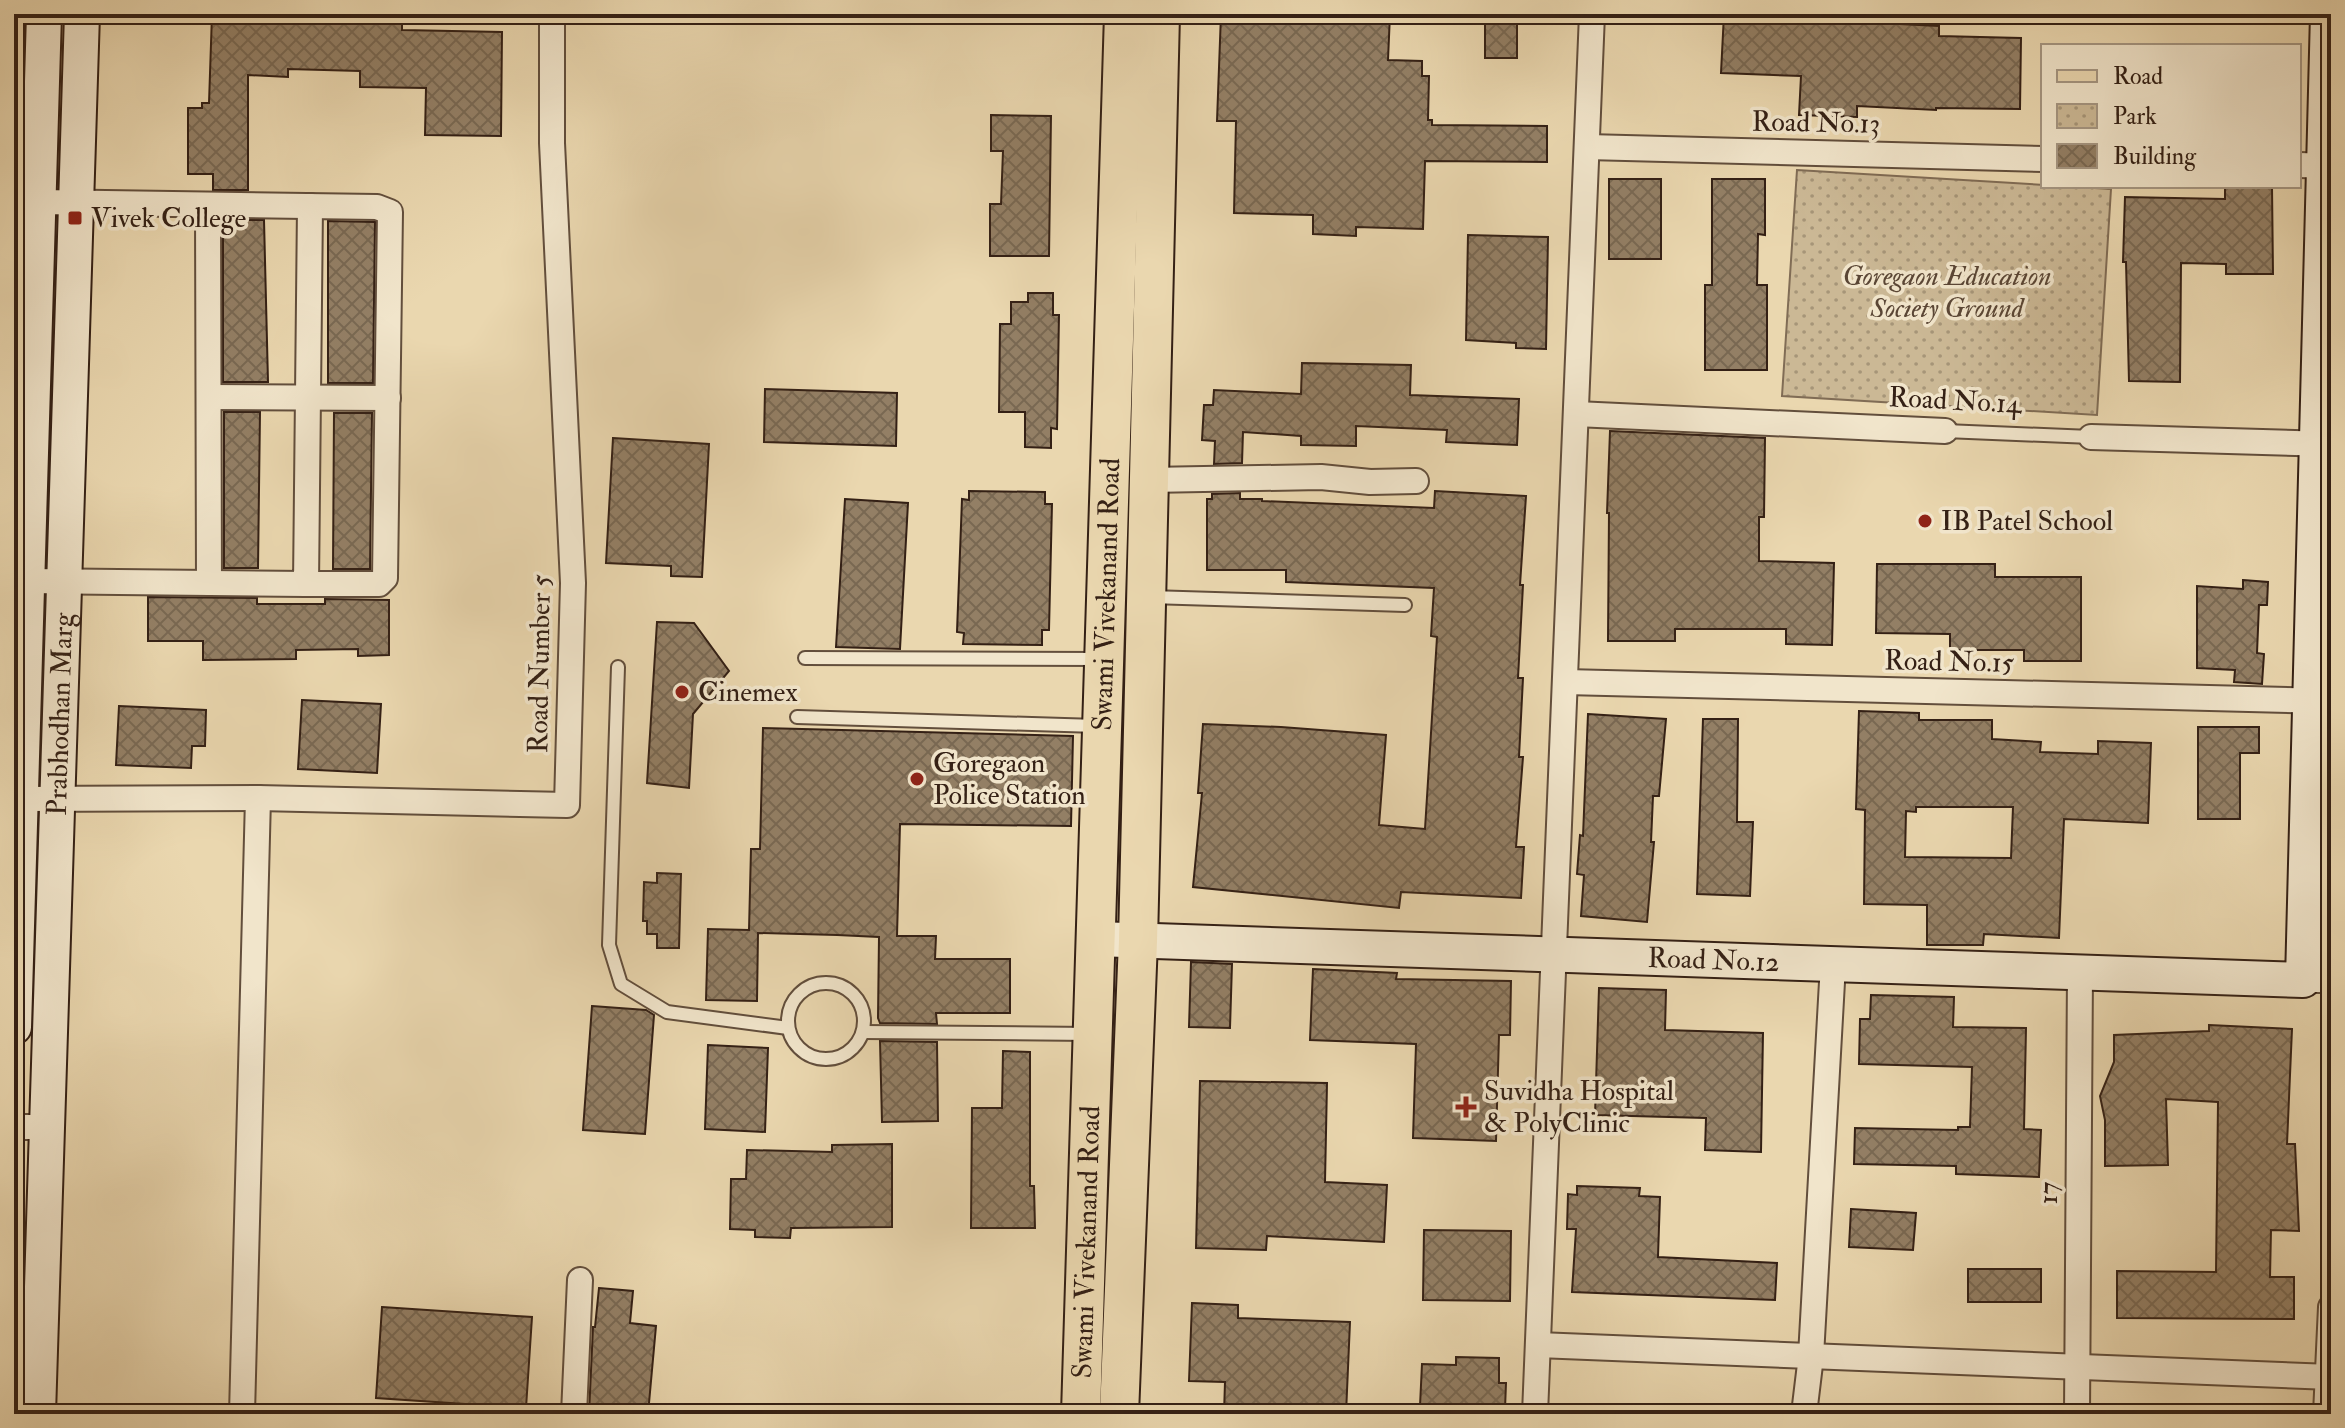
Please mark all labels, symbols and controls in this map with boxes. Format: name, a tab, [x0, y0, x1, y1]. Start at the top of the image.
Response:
legend	[2041, 44, 2301, 188]
text: Road	[2113, 61, 2163, 92]
text: Park	[2113, 101, 2157, 132]
street label: Road No.13	[1751, 104, 1881, 142]
text: Building	[2113, 141, 2197, 172]
place label: Vivek College	[91, 201, 246, 236]
marker: Vivek College	[66, 209, 84, 227]
park label: Goregaon Education Society Ground	[1842, 259, 2052, 326]
street label: Road No.14	[1888, 380, 2024, 422]
street label: Swami Vivekanand Road	[1084, 457, 1128, 731]
place label: IB Patel School	[1941, 504, 2113, 539]
marker: IB Patel School	[1916, 512, 1934, 530]
street label: Road Number 5	[521, 574, 559, 754]
street label: Prabhodhan Marg	[39, 611, 81, 816]
street label: Road No.15	[1884, 643, 2015, 681]
place label: Cinemex	[698, 675, 798, 710]
marker: Cinemex	[673, 683, 691, 701]
place label: Goregaon Police Station	[933, 746, 1086, 813]
marker: Goregaon Police Station	[908, 770, 926, 788]
street label: Road No.12	[1647, 940, 1780, 980]
place label: Suvidha Hospital & PolyClinic	[1484, 1074, 1674, 1141]
marker: Suvidha Hospital & PolyClinic	[1455, 1096, 1477, 1118]
street label: Swami Vivekanand Road	[1065, 1105, 1108, 1379]
street label: 17	[2031, 1181, 2066, 1204]

